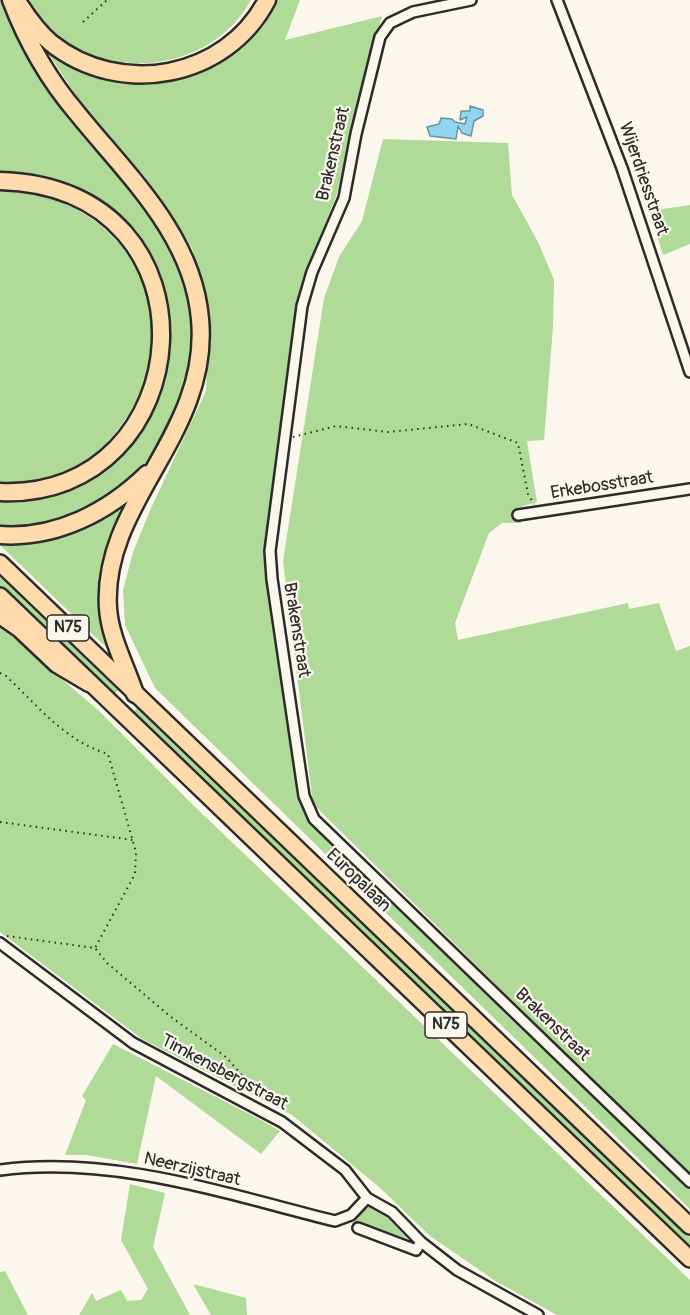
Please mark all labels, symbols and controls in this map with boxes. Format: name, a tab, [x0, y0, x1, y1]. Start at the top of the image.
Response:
street label: Brakenstraat	[313, 105, 355, 203]
street label: Wijerdriesstraat	[613, 119, 673, 239]
street label: Erkebosstraat	[549, 467, 655, 505]
street label: Brakenstraat	[278, 581, 314, 679]
road number: N75	[47, 615, 89, 641]
street label: Europalaan	[321, 845, 395, 917]
street label: Brakenstraat	[510, 984, 594, 1066]
road number: N75	[425, 1012, 467, 1038]
street label: Timkensbergstraat	[157, 1030, 291, 1116]
street label: Neerzijstraat	[142, 1148, 242, 1192]

